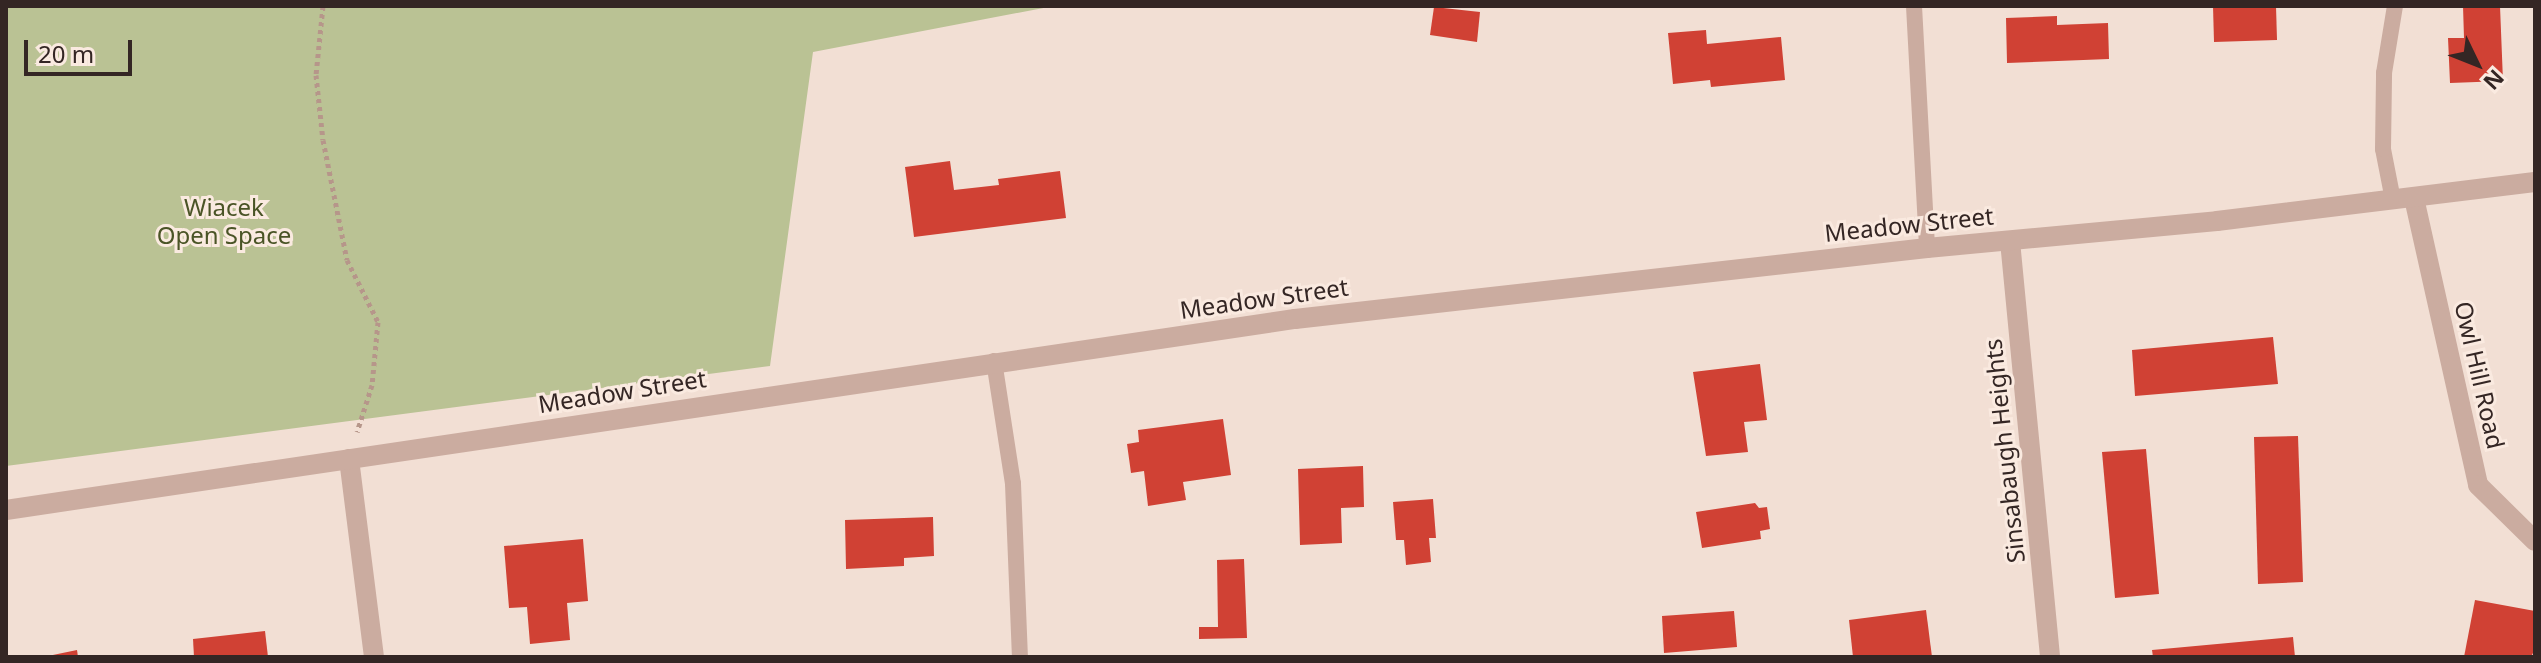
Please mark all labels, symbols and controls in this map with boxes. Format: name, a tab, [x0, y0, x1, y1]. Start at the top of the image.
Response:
scale bar	[28, 24, 136, 74]
north arrow	[2437, 24, 2517, 104]
text: 20 m	[38, 37, 94, 70]
text: N	[2477, 64, 2512, 97]
park label: Wiacek Open Space	[157, 193, 291, 249]
street label: Meadow Street	[1823, 201, 1995, 247]
street label: Meadow Street	[1178, 272, 1350, 324]
street label: Owl Hill Road	[2449, 299, 2511, 451]
street label: Sinsabaugh Heights	[1978, 337, 2030, 565]
street label: Meadow Street	[536, 364, 708, 418]

